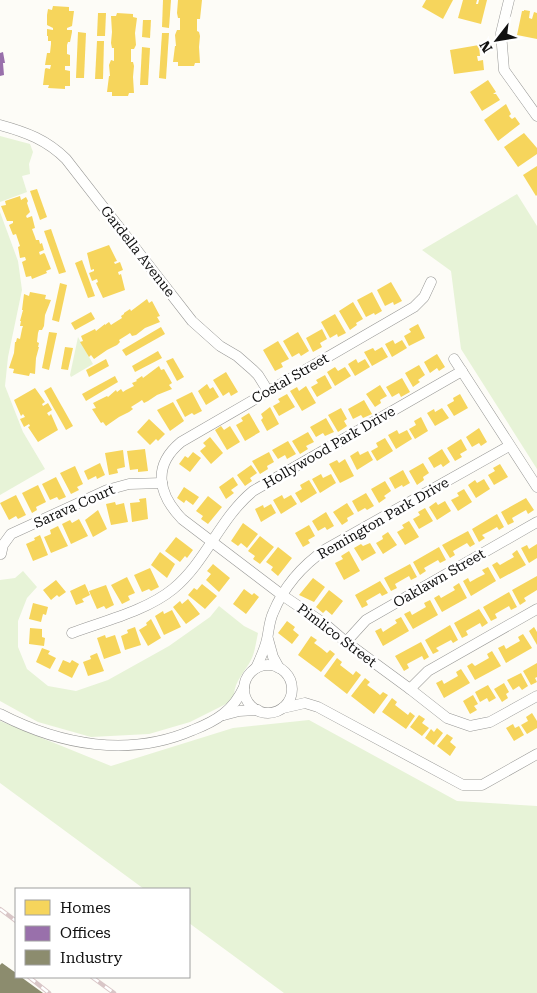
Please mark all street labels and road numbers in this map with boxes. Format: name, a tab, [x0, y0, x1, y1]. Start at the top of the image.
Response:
street label: Gardella Avenue	[98, 202, 179, 300]
street label: Costal Street	[249, 350, 331, 406]
street label: Hollywood Park Drive	[260, 403, 398, 491]
street label: Remington Park Drive	[315, 474, 452, 562]
street label: Sarava Court	[31, 481, 117, 531]
street label: Oaklawn Street	[390, 545, 488, 611]
street label: Pimlico Street	[294, 600, 380, 670]

